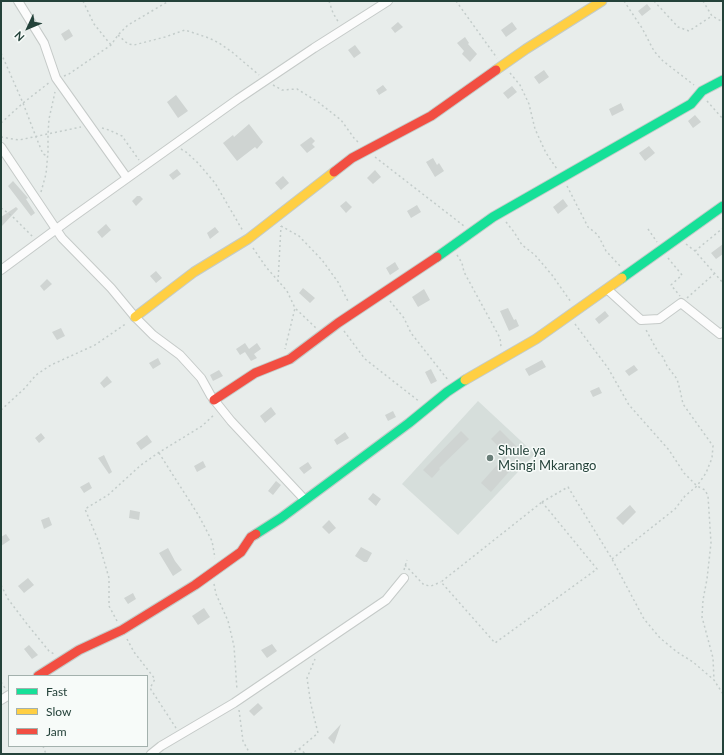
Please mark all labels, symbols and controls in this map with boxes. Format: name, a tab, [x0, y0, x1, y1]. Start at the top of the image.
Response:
north arrow	[8, 8, 48, 48]
text: N	[11, 29, 27, 44]
place label: Shule ya Msingi Mkarango	[498, 443, 596, 474]
marker: Shule ya Msingi Mkarango	[485, 453, 495, 463]
legend	[8, 675, 148, 747]
text: Fast	[46, 684, 67, 699]
text: Slow	[46, 704, 71, 719]
text: Jam	[46, 724, 67, 739]

